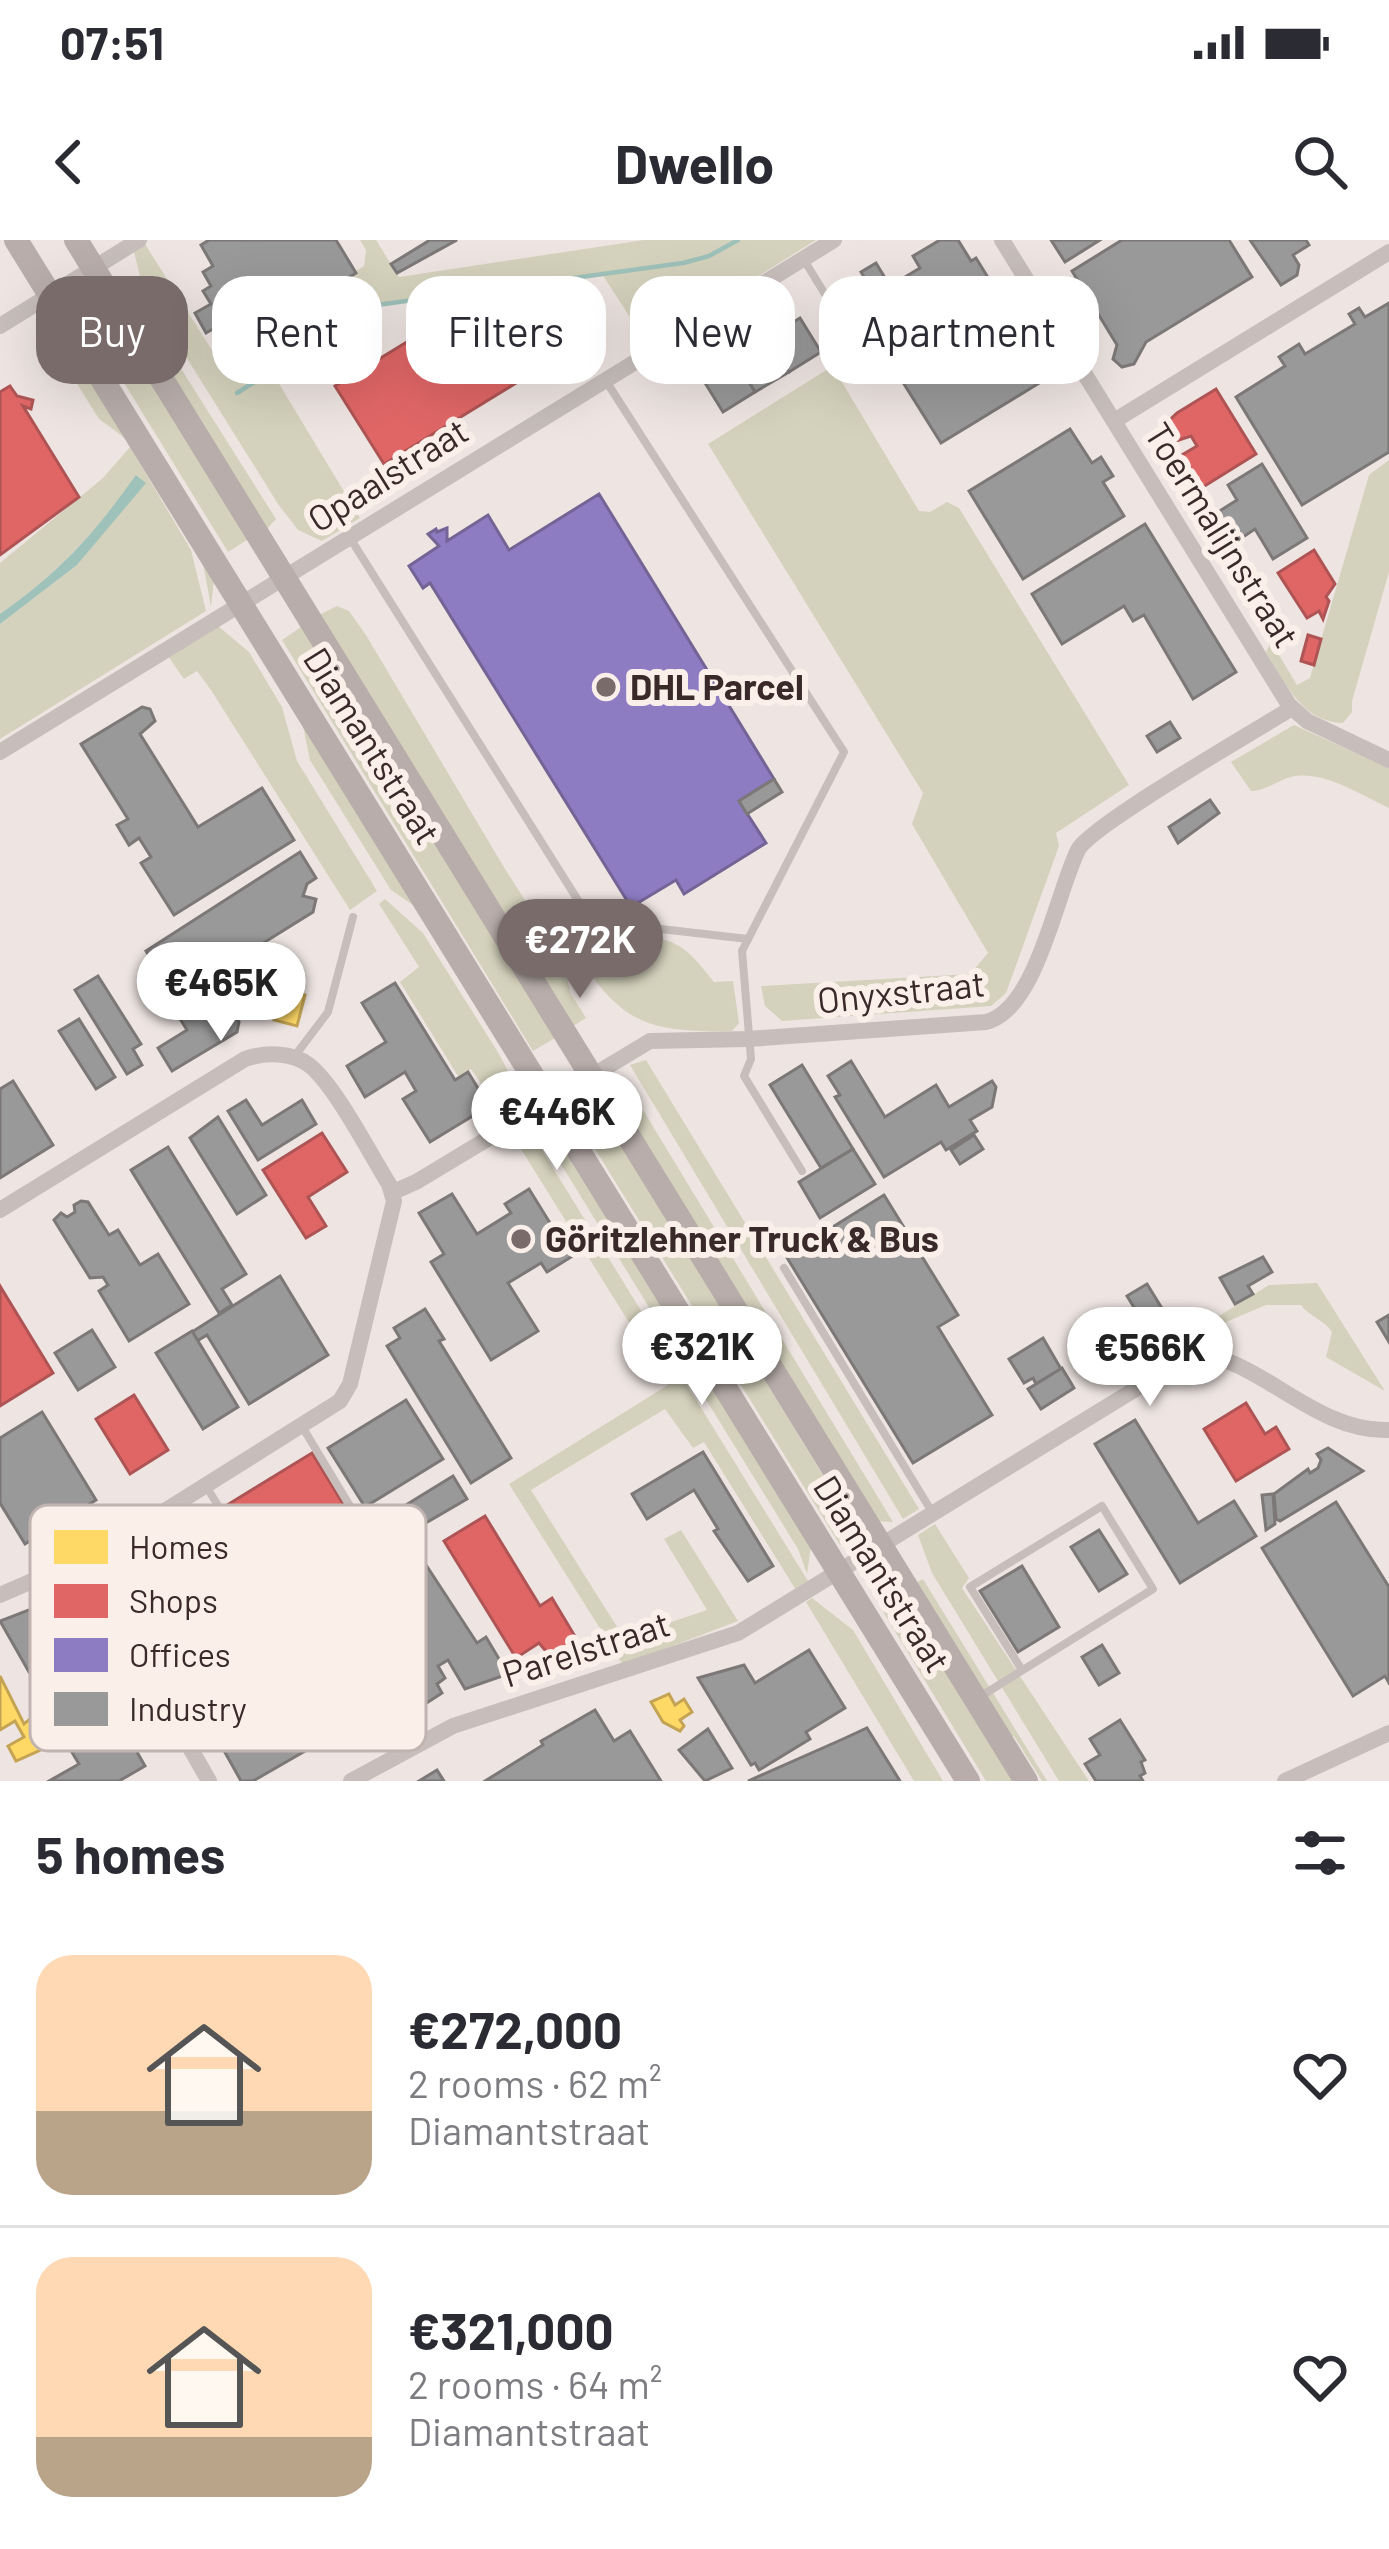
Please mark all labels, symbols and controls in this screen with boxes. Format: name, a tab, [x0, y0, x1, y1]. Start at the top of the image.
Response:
text: 07:51	[60, 15, 164, 69]
icon: back	[36, 129, 102, 195]
icon: search	[1287, 129, 1353, 195]
text: Dwello	[615, 130, 774, 195]
chip: Buy	[36, 276, 188, 384]
chip: Rent	[212, 276, 382, 384]
chip: Filters	[406, 276, 606, 384]
chip: New	[630, 276, 795, 384]
chip: Apartment	[819, 276, 1099, 384]
street label: Opaalstraat	[299, 408, 475, 540]
street label: Toermalijnstraat	[1137, 414, 1310, 655]
street label: Diamantstraat	[296, 639, 451, 851]
place label: DHL Parcel	[630, 664, 804, 707]
marker: DHL Parcel	[593, 674, 619, 700]
pin: €272K	[496, 899, 664, 1001]
text: €272K	[524, 914, 636, 961]
pin: €465K	[137, 942, 305, 1044]
text: €465K	[164, 957, 278, 1004]
street label: Onyxstraat	[815, 960, 987, 1021]
pin: €446K	[473, 1071, 641, 1173]
text: €446K	[498, 1086, 616, 1133]
place label: Göritzlehner Truck & Bus	[545, 1216, 939, 1259]
marker: Göritzlehner Truck & Bus	[508, 1226, 534, 1252]
pin: €321K	[618, 1306, 786, 1408]
pin: €566K	[1066, 1307, 1234, 1409]
text: €321K	[649, 1321, 755, 1368]
text: €566K	[1094, 1322, 1206, 1369]
street label: Diamantstraat	[806, 1467, 961, 1679]
legend	[30, 1505, 426, 1751]
text: Homes	[129, 1526, 229, 1566]
text: Shops	[129, 1580, 218, 1620]
street label: Parelstraat	[497, 1600, 675, 1695]
text: Offices	[129, 1634, 231, 1674]
text: Industry	[129, 1688, 247, 1728]
icon: filters	[1287, 1820, 1353, 1886]
text: 5 homes	[36, 1823, 225, 1884]
text: €272,000	[408, 1998, 622, 2059]
icon: home	[132, 2003, 276, 2147]
icon: heart	[1287, 2042, 1353, 2108]
text: 2 rooms · 62 m²	[408, 2059, 662, 2106]
text: Diamantstraat	[408, 2106, 650, 2153]
text: €321,000	[408, 2299, 614, 2360]
icon: home	[132, 2305, 276, 2449]
icon: heart	[1287, 2344, 1353, 2410]
text: 2 rooms · 64 m²	[408, 2360, 662, 2407]
text: Diamantstraat	[408, 2407, 650, 2454]

